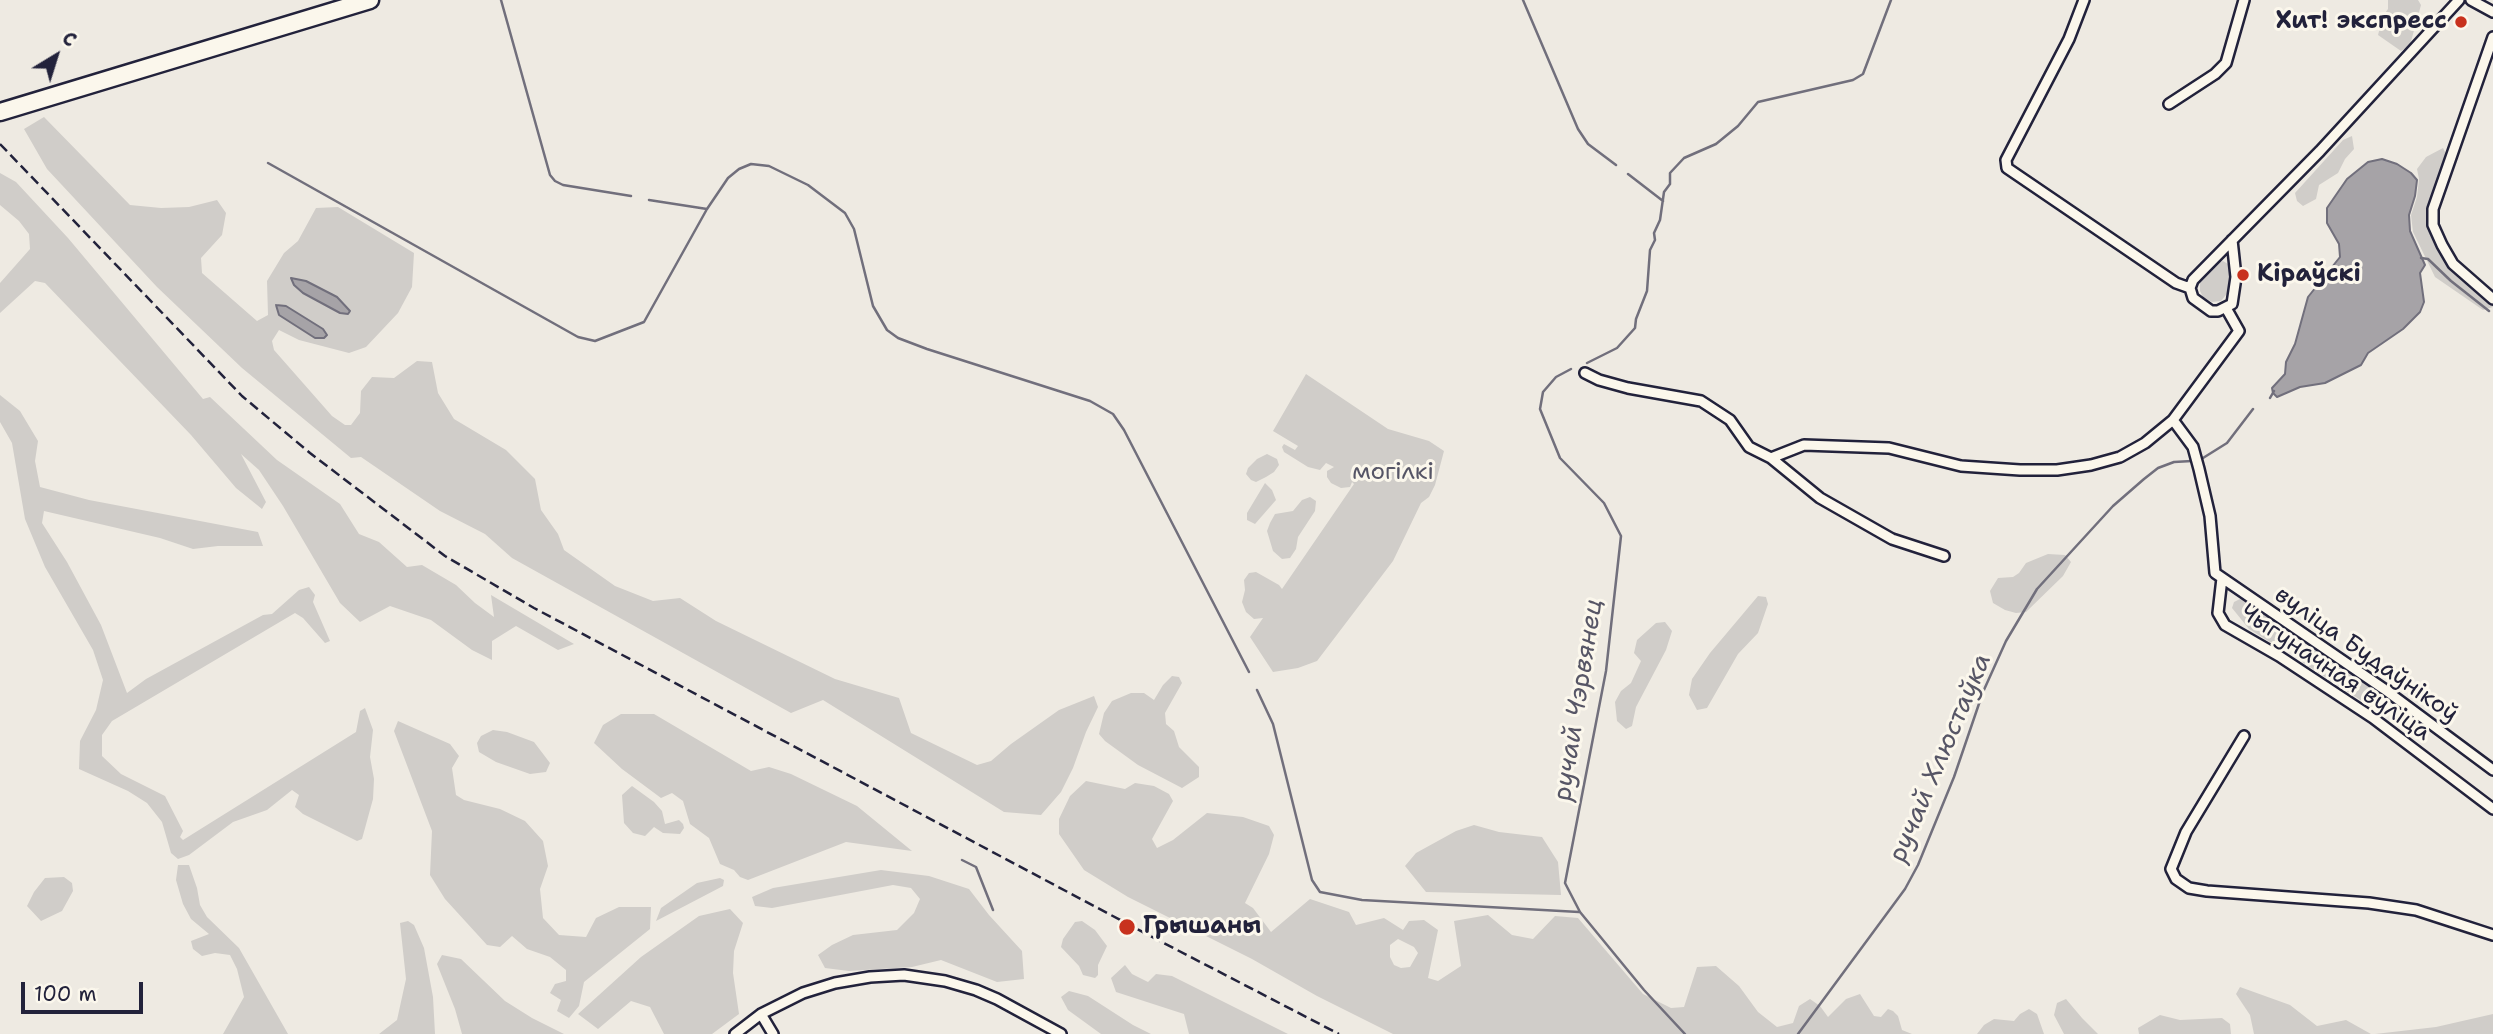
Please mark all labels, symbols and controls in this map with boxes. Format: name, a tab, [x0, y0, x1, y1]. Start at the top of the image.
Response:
place label: Хит! экспресс	[2276, 8, 2447, 36]
marker: Хит! экспресс	[2453, 14, 2469, 30]
north arrow	[21, 21, 91, 91]
text: С	[57, 26, 82, 52]
place label: Кіраўскі	[2257, 261, 2361, 289]
marker: Кіраўскі	[2235, 267, 2251, 283]
park label: могілкі	[1352, 459, 1434, 487]
street label: вуліца Будаўнікоў	[2269, 581, 2463, 729]
water label: ручай Чэрвянец	[1548, 597, 1610, 803]
street label: Чыгуначная вуліца	[2234, 599, 2436, 747]
water label: ручай Хлюстаўка	[1883, 649, 1999, 867]
place label: Грышаны	[1143, 913, 1261, 941]
marker: Грышаны	[1117, 917, 1137, 937]
scale bar	[24, 968, 147, 1012]
text: 100 m	[34, 980, 97, 1008]

